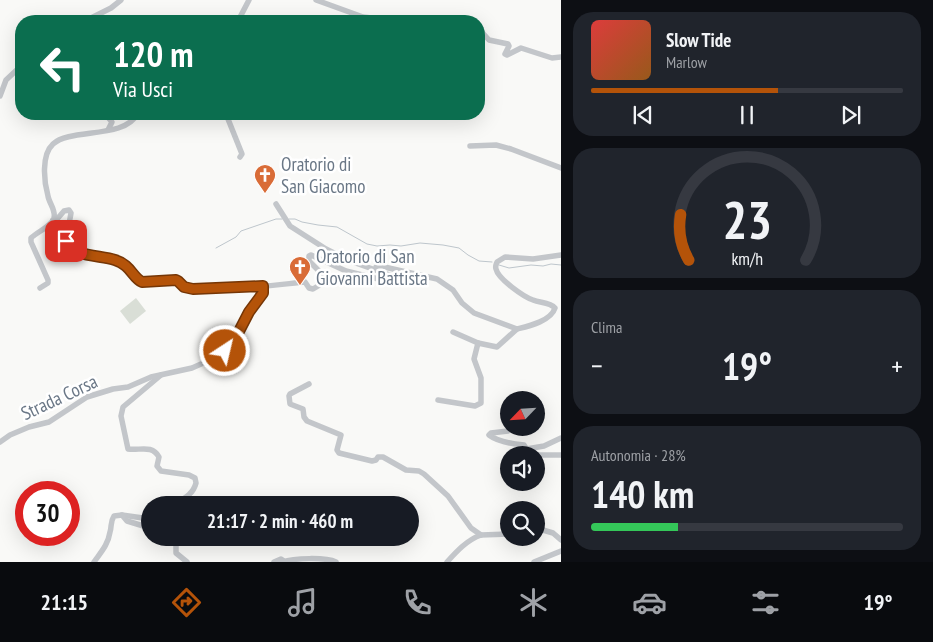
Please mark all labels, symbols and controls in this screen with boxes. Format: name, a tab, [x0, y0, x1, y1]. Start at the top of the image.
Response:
text: Slow Tide	[666, 28, 731, 52]
text: 120 m	[113, 31, 194, 77]
icon: left	[30, 35, 95, 100]
text: Marlow	[666, 52, 707, 72]
text: Via Usci	[113, 75, 173, 103]
icon: previous	[629, 101, 657, 129]
icon: pause	[733, 101, 761, 129]
icon: next	[837, 101, 865, 129]
place label: Oratorio di San Giacomo	[281, 152, 365, 198]
church icon: Oratorio di San Giacomo	[253, 163, 277, 194]
text: 23	[722, 186, 772, 253]
pin	[45, 220, 87, 262]
icon: arrive	[52, 227, 80, 255]
place label: Oratorio di San Giovanni Battista	[316, 244, 428, 290]
text: km/h	[731, 247, 763, 270]
church icon: Oratorio di San Giovanni Battista	[288, 255, 312, 286]
text: Clima	[591, 317, 622, 337]
position arrow	[198, 324, 250, 376]
text: 19°	[722, 341, 772, 390]
text: −	[591, 347, 603, 384]
text: +	[891, 347, 903, 384]
street label: Strada Corsa	[17, 369, 101, 425]
north arrow	[500, 391, 545, 436]
map controls	[500, 391, 545, 546]
text: Autonomia · 28%	[591, 445, 686, 465]
button: sound	[500, 446, 545, 491]
text: 140 km	[591, 469, 694, 518]
speed limit sign: 30	[15, 481, 80, 546]
button: search	[500, 501, 545, 546]
text: 21:17 · 2 min · 460 m	[207, 509, 353, 533]
icon: directions	[169, 585, 204, 620]
icon: music	[285, 585, 320, 620]
icon: phone	[400, 585, 435, 620]
icon: climate	[516, 585, 551, 620]
icon: car	[632, 585, 667, 620]
icon: filters	[748, 585, 783, 620]
text: 21:15	[40, 588, 88, 616]
text: 19°	[863, 588, 893, 616]

